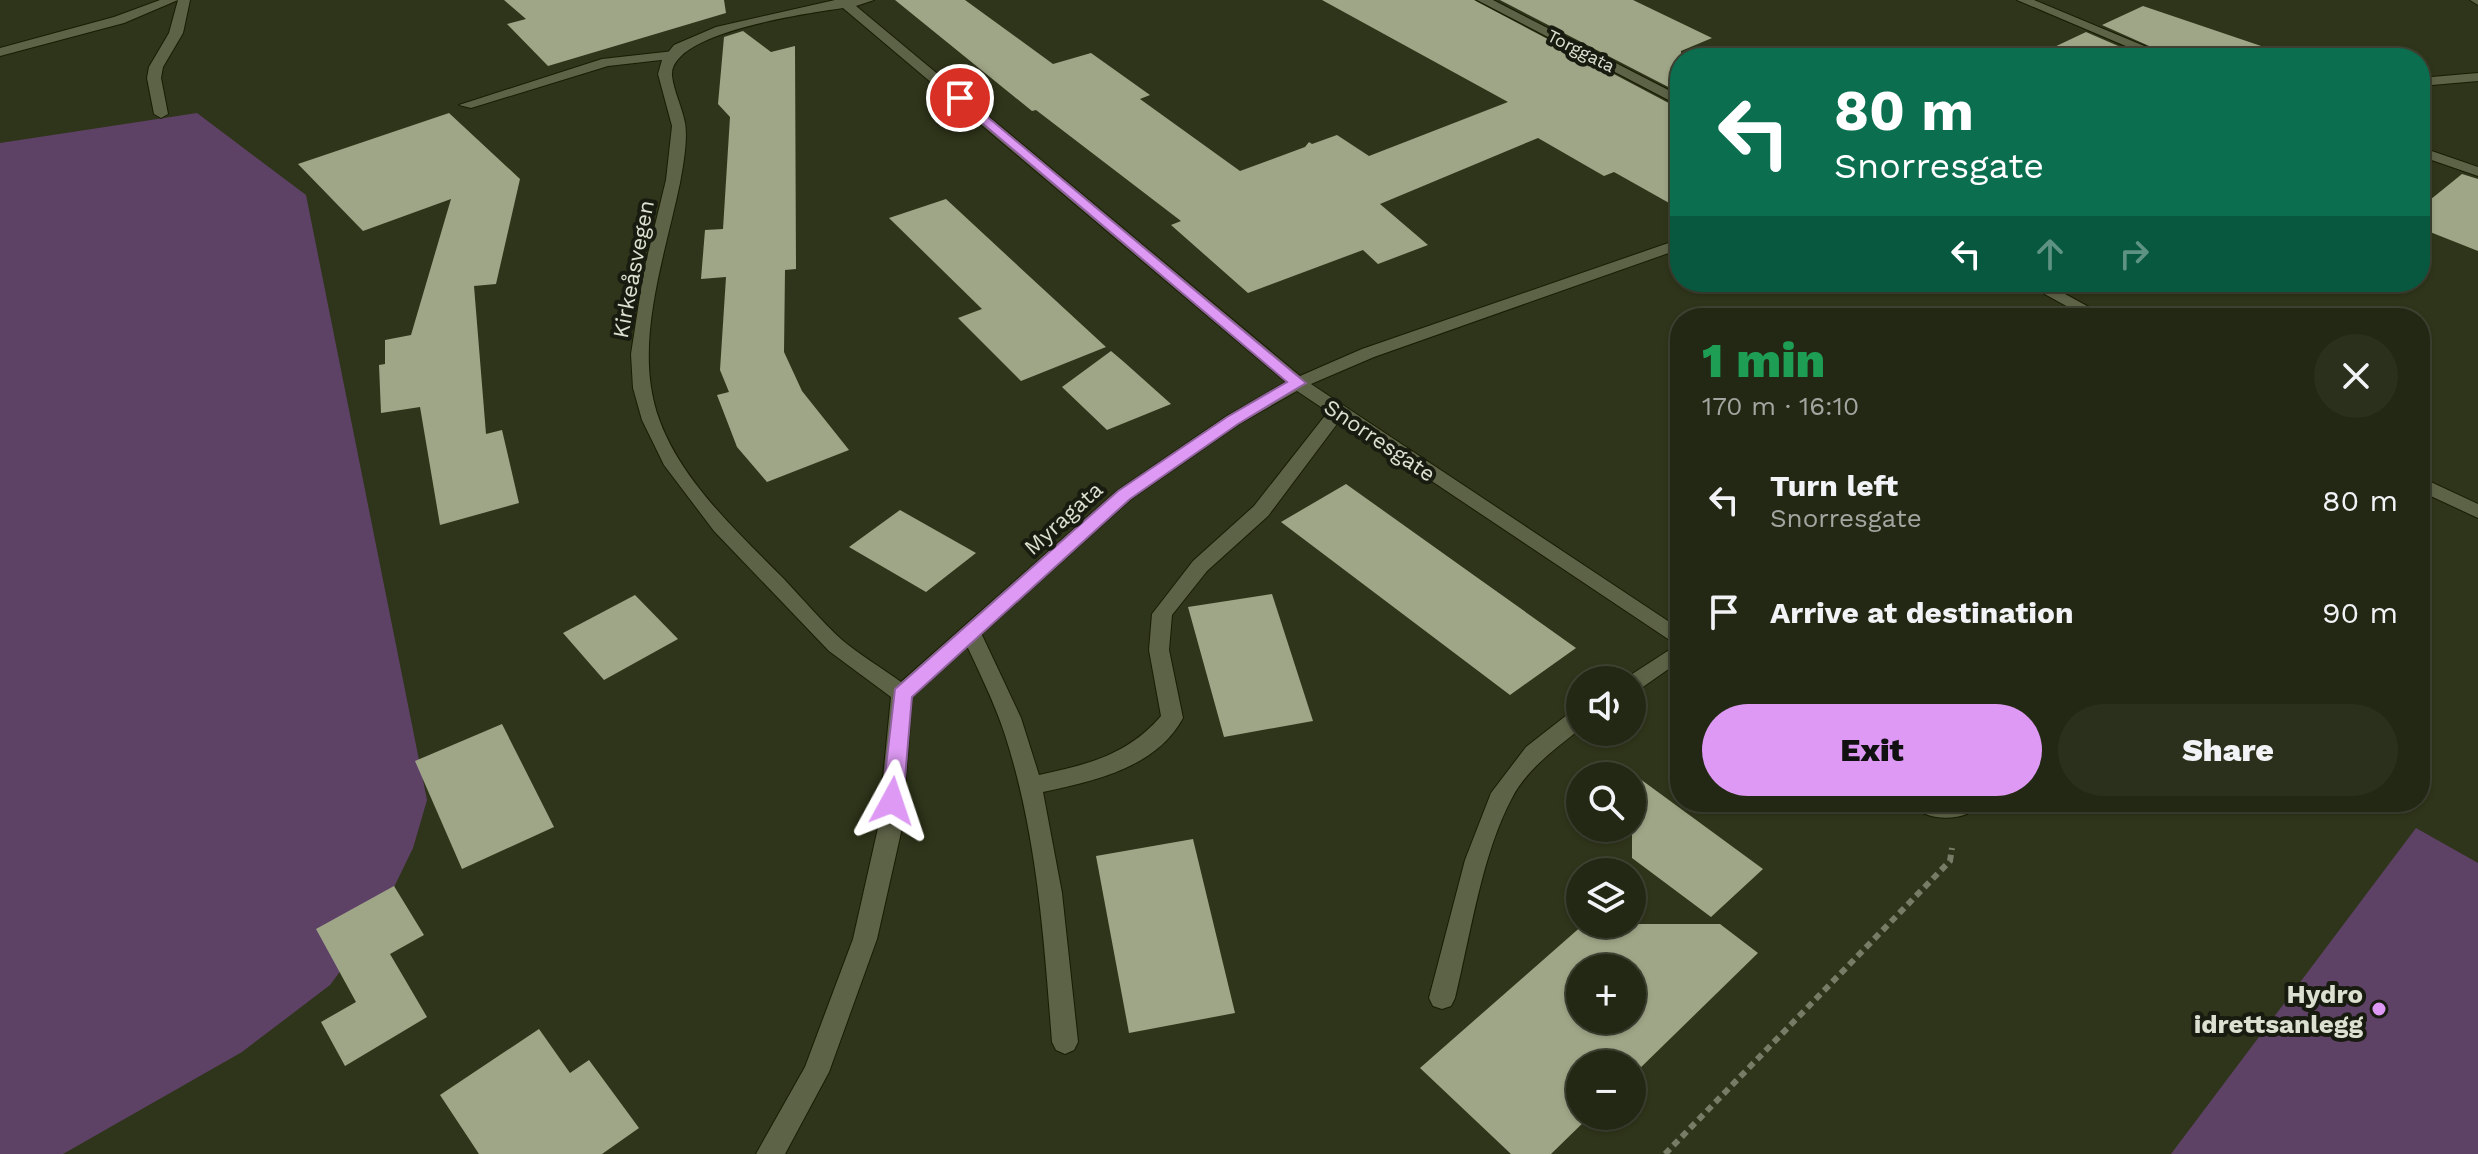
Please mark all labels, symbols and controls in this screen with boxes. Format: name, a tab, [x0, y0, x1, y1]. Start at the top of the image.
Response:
street label: Torggata	[1544, 25, 1619, 77]
pin	[926, 64, 994, 132]
icon: arrive	[938, 76, 982, 120]
text: 80 m	[1834, 78, 1974, 144]
icon: left	[1702, 80, 1806, 184]
text: Snorresgate	[1834, 145, 2044, 187]
street label: Kirkeåsvegen	[608, 198, 659, 340]
icon: left	[1944, 232, 1988, 276]
icon: ahead	[2028, 232, 2072, 276]
icon: right	[2112, 232, 2156, 276]
text: 1 min	[1702, 332, 1825, 389]
button: close	[2314, 334, 2398, 418]
text: 170 m · 16:10	[1702, 391, 1859, 421]
street label: Snorresgate	[1320, 394, 1440, 487]
text: Turn left	[1770, 468, 1898, 503]
street label: Myragata	[1019, 477, 1108, 560]
icon: left	[1702, 478, 1746, 522]
text: 80 m	[2322, 483, 2398, 518]
text: Snorresgate	[1770, 503, 1922, 533]
icon: arrive	[1702, 590, 1746, 634]
text: Arrive at destination	[1770, 595, 2074, 630]
text: 90 m	[2322, 595, 2398, 630]
map controls	[1566, 666, 1646, 1130]
button: sound	[1566, 666, 1646, 746]
button: Exit	[1702, 704, 2042, 796]
button: Share	[2058, 704, 2398, 796]
position arrow	[850, 759, 934, 843]
button: search	[1566, 762, 1646, 842]
button: layers	[1566, 858, 1646, 938]
button: +	[1566, 954, 1646, 1034]
place label: Hydro idrettsanlegg	[2194, 979, 2363, 1039]
marker: Hydro idrettsanlegg	[2370, 1000, 2388, 1018]
button: −	[1566, 1050, 1646, 1130]

